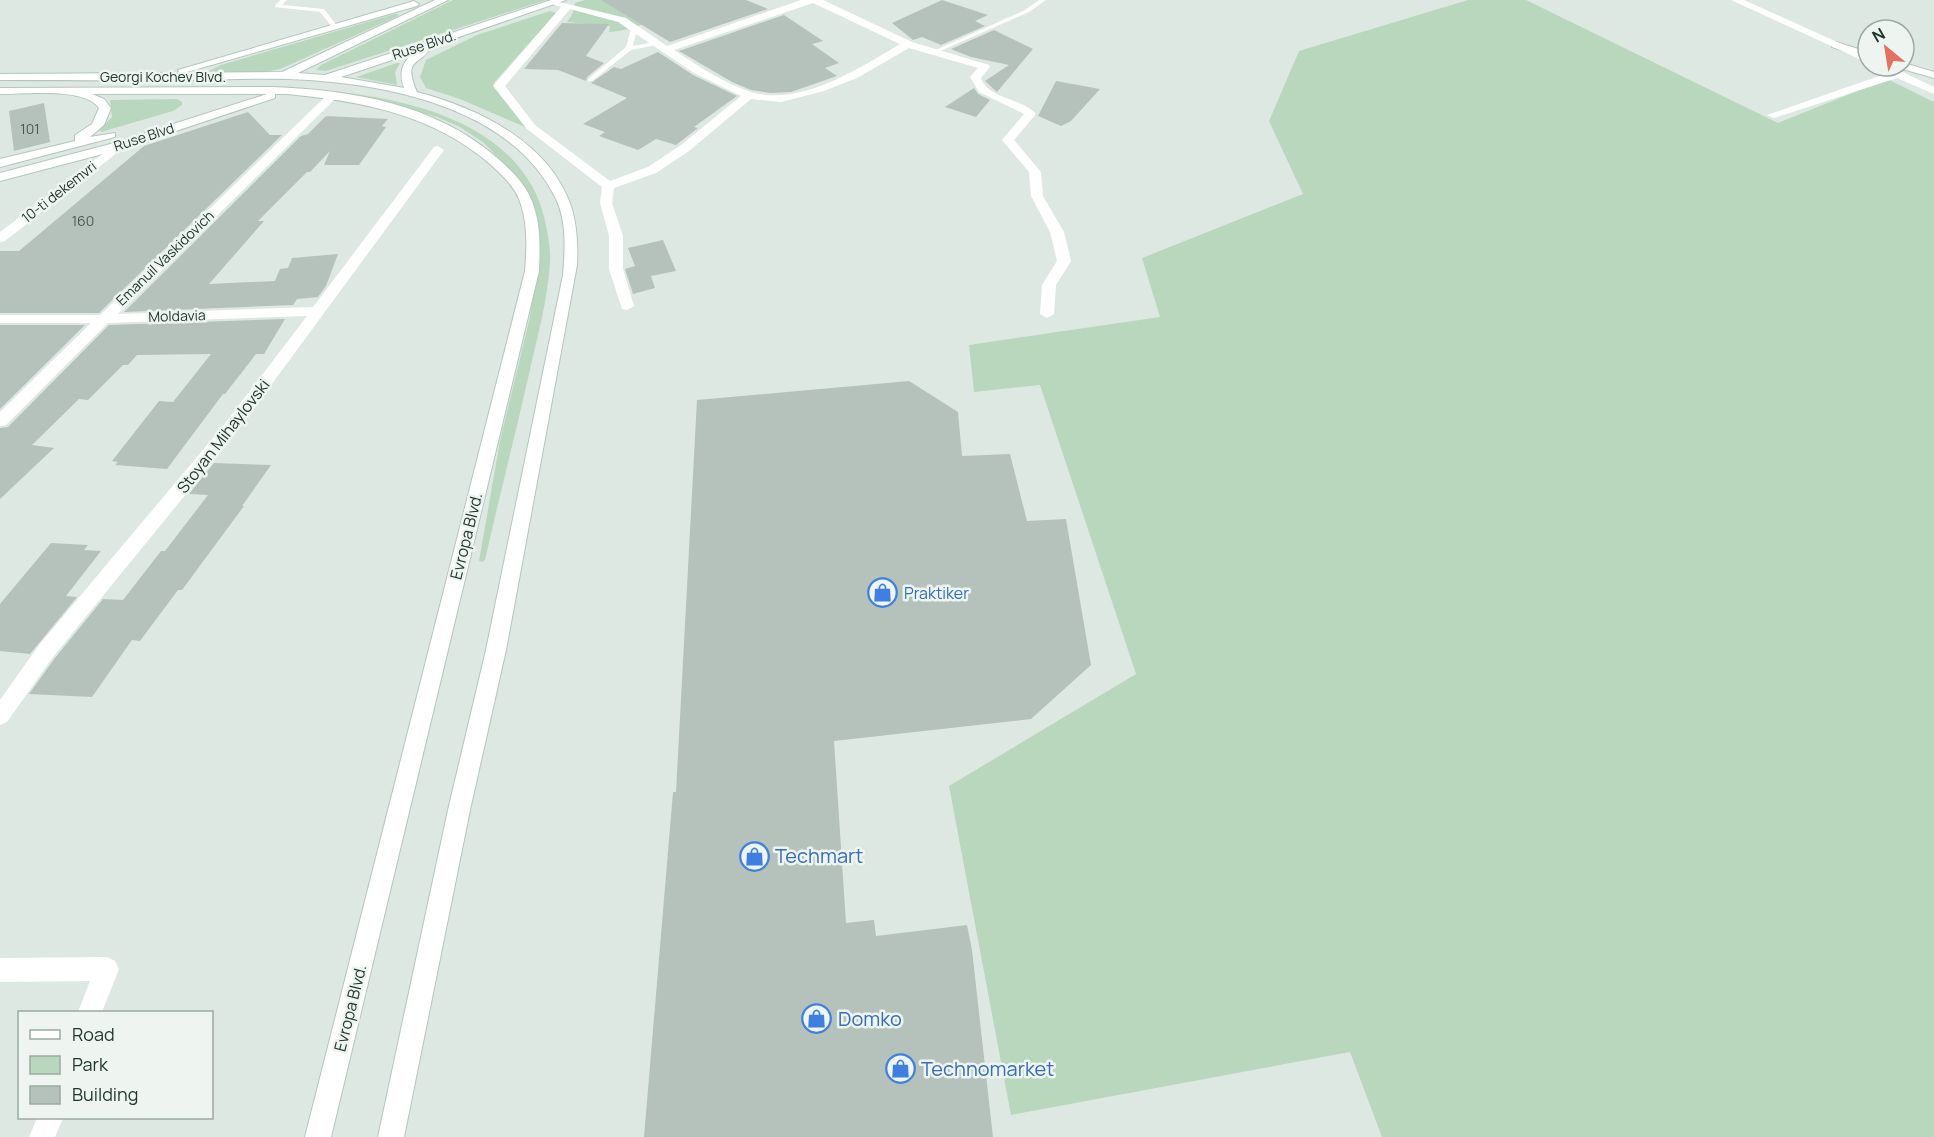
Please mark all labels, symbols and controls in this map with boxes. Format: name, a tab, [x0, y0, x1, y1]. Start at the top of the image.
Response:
north arrow	[1856, 18, 1916, 78]
text: N	[1868, 23, 1889, 47]
street label: Ruse Blvd.	[390, 25, 458, 64]
street label: Georgi Kochev Blvd.	[100, 67, 226, 86]
street label: Ruse Blvd	[111, 118, 176, 155]
house number: 101	[20, 119, 40, 138]
street label: 10-ti dekemvri	[17, 156, 100, 227]
street label: Emanuil Vaskidovich	[111, 206, 218, 309]
house number: 160	[72, 211, 94, 230]
street label: Moldavia	[148, 305, 206, 326]
street label: Stoyan Mihaylovski	[172, 374, 274, 498]
street label: Evropa Blvd.	[445, 490, 487, 582]
shop icon: Praktiker	[867, 577, 899, 609]
place label: Praktiker	[904, 582, 969, 604]
shop icon: Techmart	[738, 840, 770, 872]
place label: Techmart	[775, 842, 863, 869]
street label: Evropa Blvd.	[329, 962, 371, 1054]
shop icon: Domko	[801, 1003, 833, 1035]
place label: Domko	[838, 1005, 902, 1032]
legend	[18, 1011, 213, 1119]
text: Road	[72, 1022, 115, 1046]
text: Park	[72, 1052, 109, 1076]
shop icon: Technomarket	[884, 1053, 916, 1085]
place label: Technomarket	[921, 1055, 1054, 1082]
text: Building	[72, 1082, 138, 1106]

